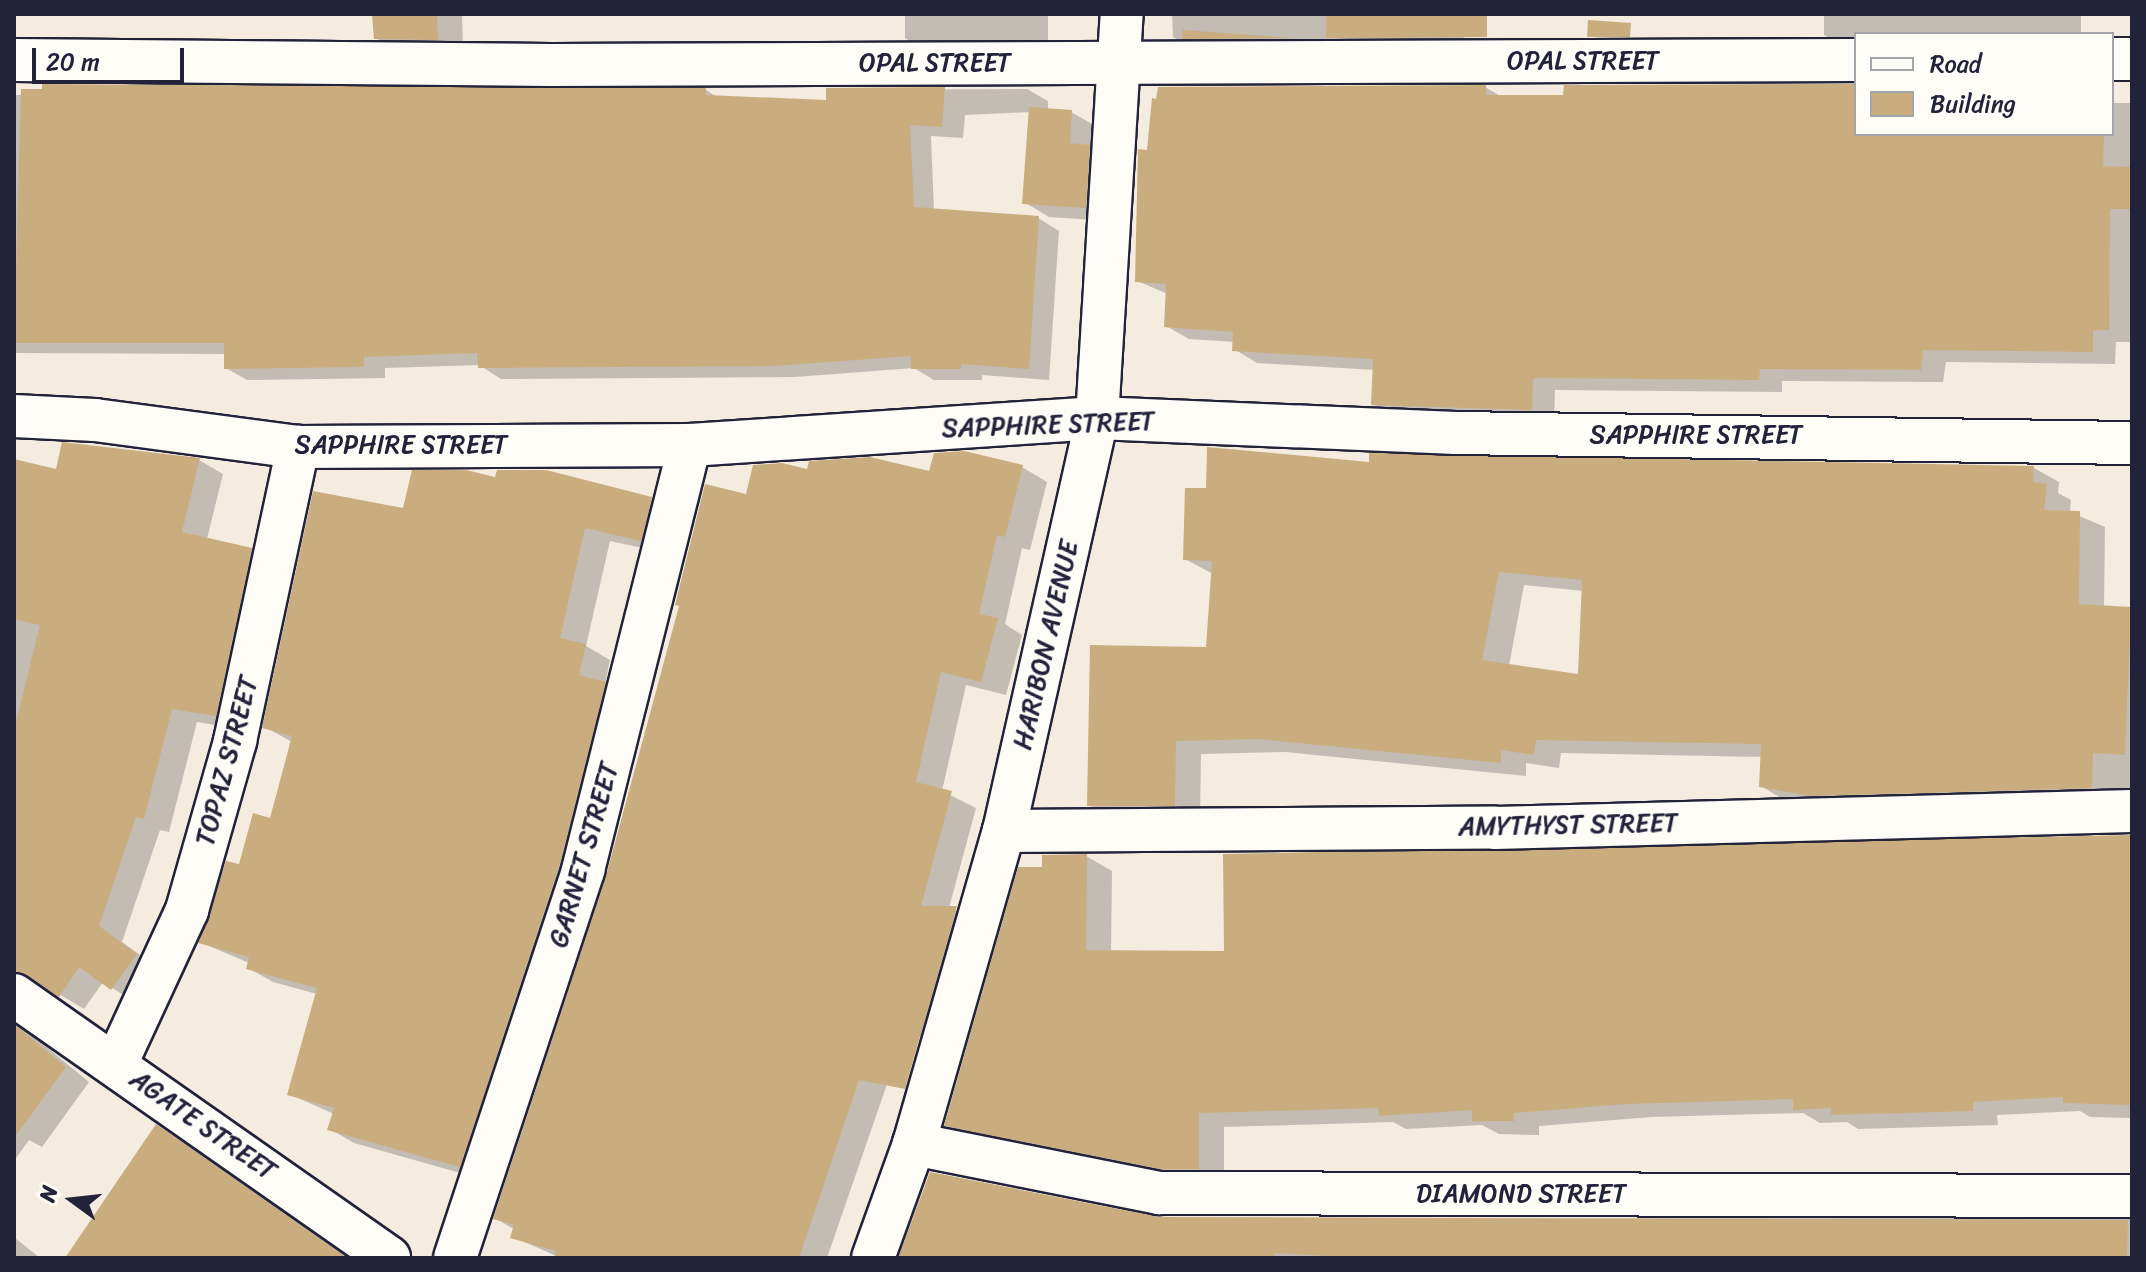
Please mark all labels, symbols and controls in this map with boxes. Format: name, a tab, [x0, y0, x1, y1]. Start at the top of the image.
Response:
scale bar	[36, 32, 188, 82]
legend	[1854, 32, 2114, 136]
text: 20 m	[46, 41, 100, 83]
text: Road	[1930, 43, 1981, 85]
street label: OPAL STREET	[1506, 45, 1660, 77]
street label: OPAL STREET	[858, 47, 1012, 79]
text: Building	[1930, 83, 2016, 125]
street label: SAPPHIRE STREET	[940, 406, 1156, 444]
street label: SAPPHIRE STREET	[1588, 419, 1804, 451]
street label: SAPPHIRE STREET	[293, 429, 509, 461]
street label: HARIBON AVENUE	[1007, 537, 1085, 753]
street label: TOPAZ STREET	[189, 673, 265, 849]
street label: GARNET STREET	[543, 758, 625, 952]
street label: AMYTHYST STREET	[1457, 807, 1679, 843]
street label: AGATE STREET	[123, 1062, 283, 1188]
north arrow	[32, 1160, 112, 1240]
street label: DIAMOND STREET	[1415, 1178, 1627, 1210]
text: N	[28, 1181, 69, 1206]

